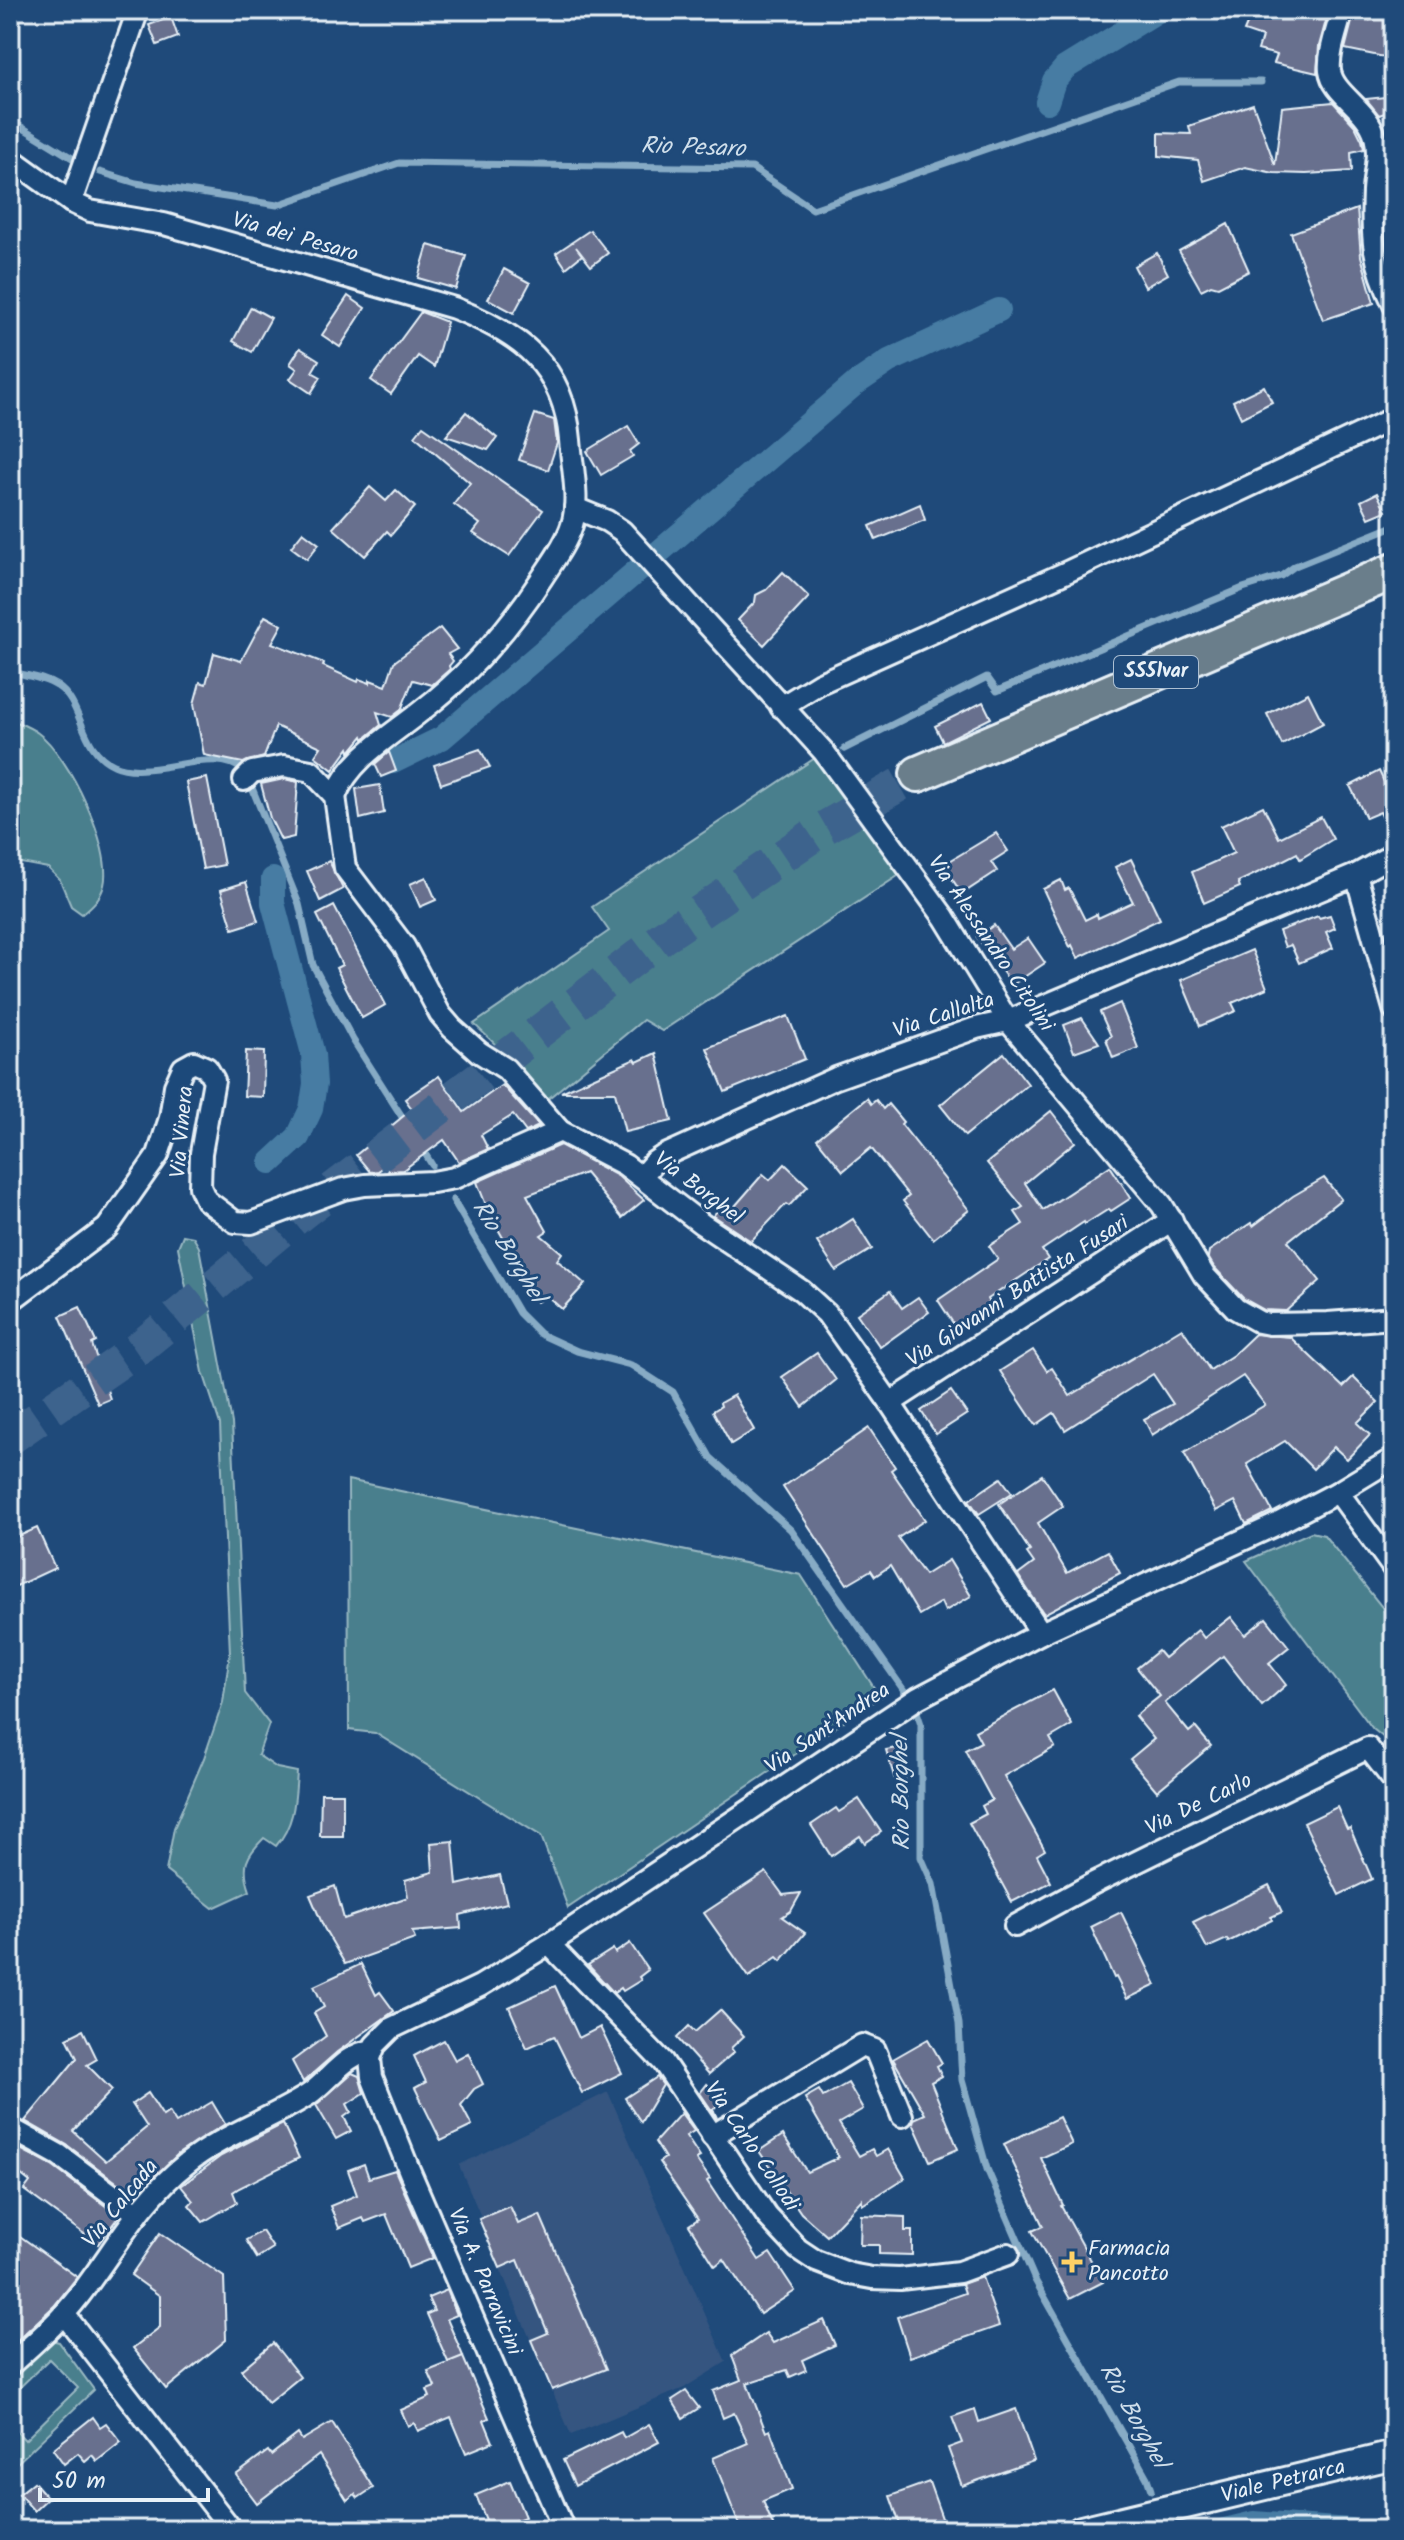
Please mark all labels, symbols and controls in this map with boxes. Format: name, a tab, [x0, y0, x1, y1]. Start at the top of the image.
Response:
water label: Rio Pesaro	[640, 127, 748, 169]
street label: Via dei Pesaro	[228, 203, 362, 273]
road number: SS51var	[1114, 656, 1198, 688]
street label: Via Alessandro Citolini	[918, 848, 1063, 1040]
street label: Via Callalta	[889, 983, 999, 1049]
street label: Via Vinera	[162, 1085, 204, 1179]
street label: Via Borghel	[646, 1143, 751, 1235]
water label: Rio Borghel	[461, 1193, 557, 1315]
street label: Via Giovanni Battista Fusari	[900, 1206, 1137, 1377]
street label: Via Sant'Andrea	[758, 1674, 898, 1784]
water label: Rio Borghel	[881, 1731, 923, 1851]
street label: Via De Carlo	[1140, 1764, 1258, 1846]
street label: Via Carlo Collodi	[694, 2075, 808, 2220]
street label: Via Calcada	[74, 2152, 168, 2256]
street label: Via A. Parravicini	[437, 2203, 531, 2362]
place label: Farmacia Pancotto	[1088, 2232, 1170, 2292]
marker: Farmacia Pancotto	[1063, 2253, 1081, 2271]
water label: Rio Borghel	[1088, 2356, 1180, 2479]
street label: Viale Petrarca	[1218, 2450, 1349, 2513]
scale bar	[40, 2452, 208, 2502]
text: 50 m	[52, 2462, 106, 2501]

